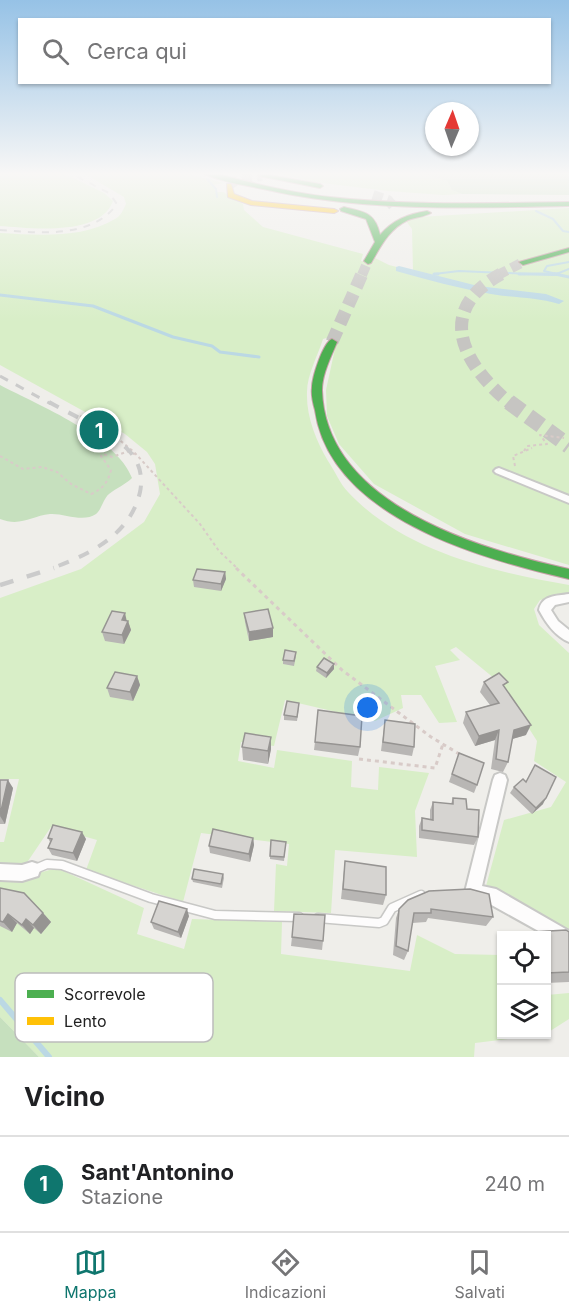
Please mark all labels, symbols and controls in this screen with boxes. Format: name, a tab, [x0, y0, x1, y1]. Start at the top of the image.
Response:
search box	[18, 18, 551, 84]
icon: search	[39, 35, 72, 68]
text: Cerca qui	[87, 38, 187, 64]
north arrow	[425, 102, 479, 156]
pin: 1	[80, 408, 118, 452]
your location	[353, 693, 382, 722]
map controls	[497, 931, 551, 1039]
button: locate	[497, 931, 551, 985]
legend	[15, 973, 213, 1042]
text: Scorrevole	[64, 984, 146, 1004]
button: layers	[497, 985, 551, 1039]
text: Lento	[64, 1011, 107, 1031]
text: Vicino	[24, 1081, 105, 1112]
text: Sant'Antonino	[81, 1159, 234, 1185]
text: 1	[39, 1172, 48, 1196]
text: 240 m	[484, 1172, 545, 1196]
text: Stazione	[81, 1185, 163, 1209]
tab: Mappa	[64, 1246, 116, 1302]
tab: Indicazioni	[245, 1246, 326, 1302]
tab: Salvati	[455, 1246, 505, 1302]

